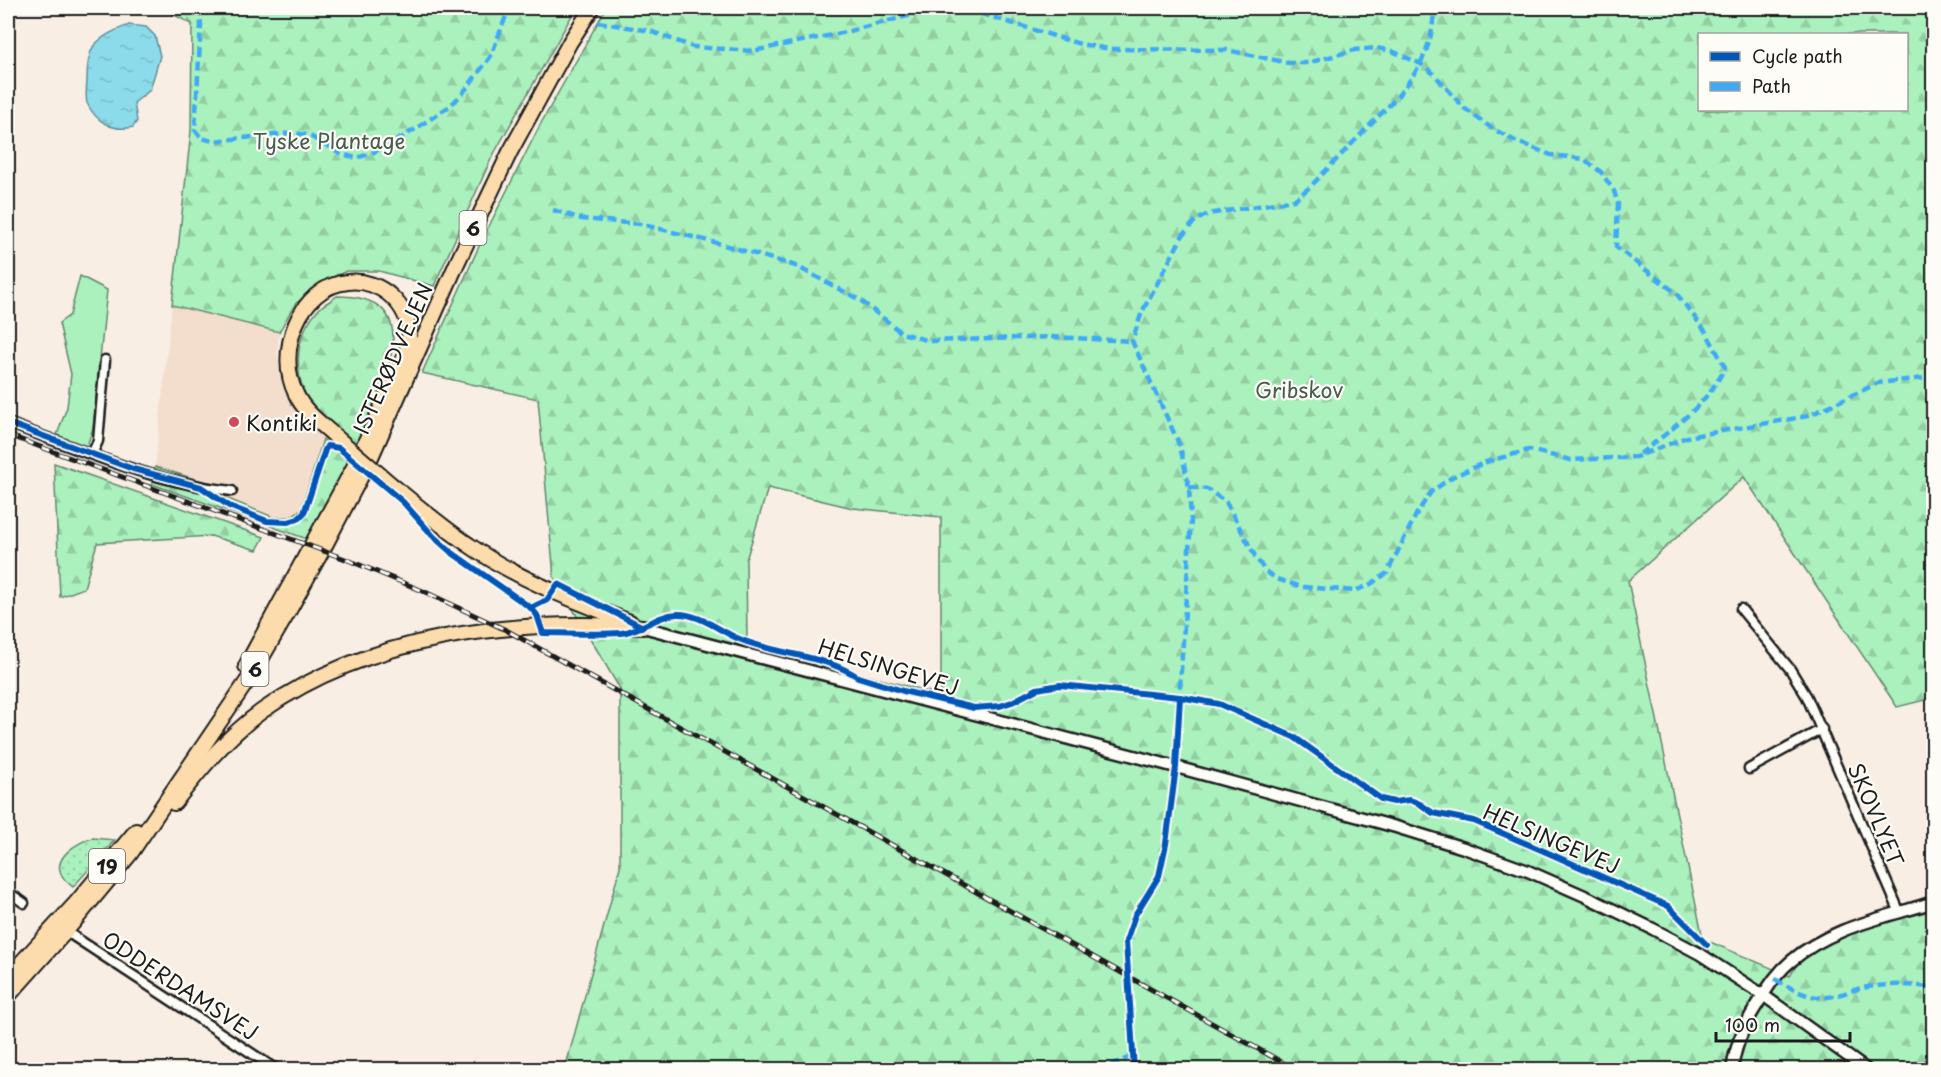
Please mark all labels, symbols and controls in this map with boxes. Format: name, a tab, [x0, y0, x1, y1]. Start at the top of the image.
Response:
legend	[1698, 33, 1908, 111]
text: Cycle path	[1752, 42, 1843, 69]
text: Path	[1752, 72, 1791, 99]
park label: Tyske Plantage	[253, 124, 405, 156]
road number: 6	[460, 211, 486, 245]
street label: ISTERØDVEJEN	[344, 277, 440, 439]
park label: Gribskov	[1255, 373, 1343, 405]
place label: Kontiki	[246, 406, 317, 438]
marker: Kontiki	[227, 415, 241, 429]
street label: HELSINGEVEJ	[814, 629, 964, 703]
road number: 6	[242, 652, 268, 686]
street label: SKOVLYET	[1841, 757, 1913, 871]
street label: HELSINGEVEJ	[1479, 795, 1625, 881]
road number: 19	[89, 849, 125, 883]
street label: ODDERDAMSVEJ	[97, 922, 265, 1048]
scale bar	[1716, 1005, 1850, 1043]
text: 100 m	[1725, 1011, 1780, 1038]

